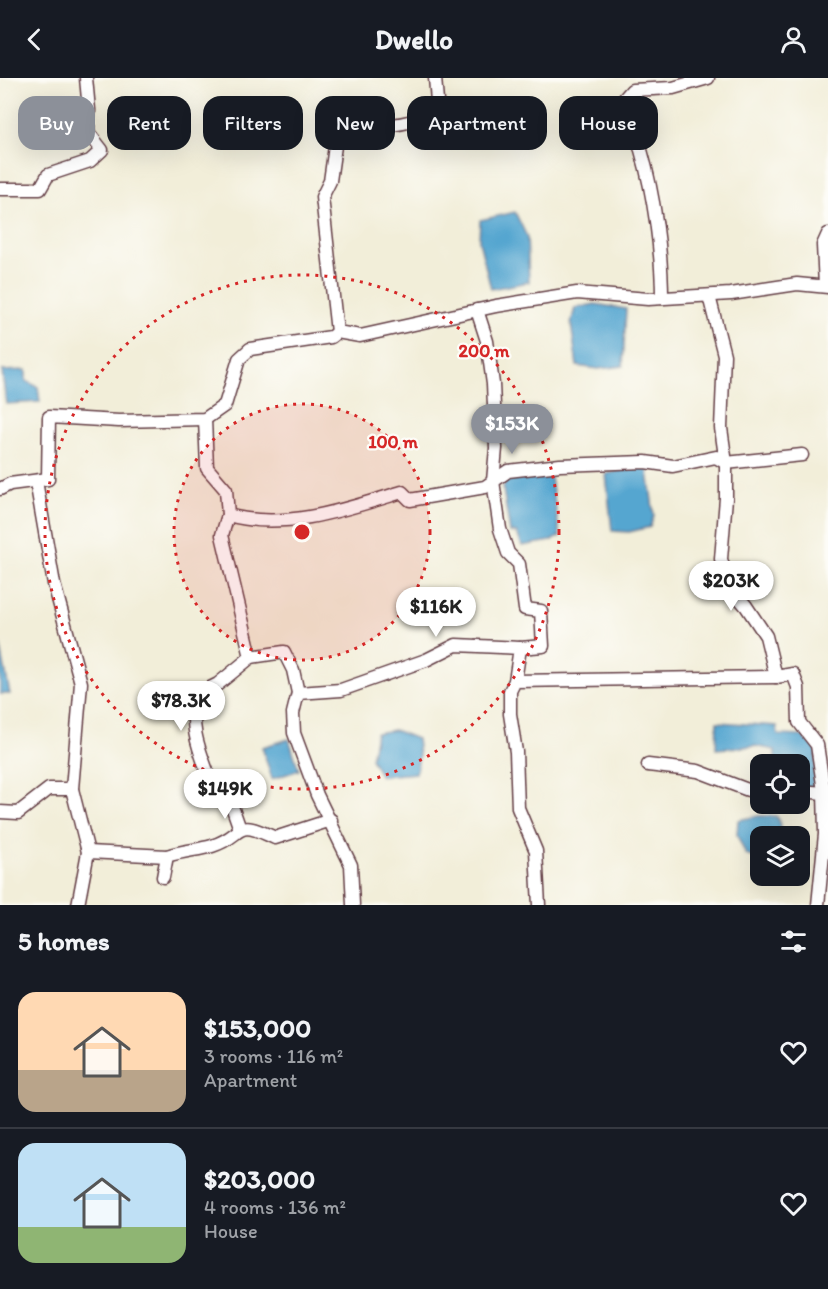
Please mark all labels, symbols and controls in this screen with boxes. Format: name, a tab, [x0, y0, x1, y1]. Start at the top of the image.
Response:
icon: back	[18, 23, 51, 56]
text: Dwello	[375, 23, 453, 56]
icon: person	[777, 23, 810, 56]
chip: Buy	[18, 96, 95, 150]
chip: Rent	[107, 96, 191, 150]
chip: Filters	[203, 96, 303, 150]
chip: New	[315, 96, 395, 150]
chip: Apartment	[407, 96, 547, 150]
chip: House	[559, 96, 658, 150]
text: 200 m	[459, 340, 510, 362]
pin: $153K	[470, 404, 554, 455]
text: $153K	[485, 411, 539, 435]
text: 100 m	[368, 431, 419, 453]
centre of rings	[292, 522, 312, 542]
pin: $203K	[689, 561, 773, 612]
text: $203K	[703, 568, 759, 592]
pin: $116K	[394, 587, 478, 638]
text: $116K	[410, 594, 462, 618]
pin: $78.3K	[132, 681, 230, 732]
text: $78.3K	[151, 688, 211, 712]
map controls	[750, 754, 810, 886]
button: locate	[750, 754, 810, 814]
pin: $149K	[183, 769, 267, 820]
text: $149K	[198, 776, 252, 800]
button: layers	[750, 826, 810, 886]
text: 5 homes	[18, 925, 110, 957]
icon: filters	[777, 925, 810, 958]
text: $153,000	[204, 1012, 311, 1044]
icon: home	[66, 1016, 138, 1088]
icon: heart	[777, 1036, 810, 1069]
text: 3 rooms · 116 m²	[204, 1044, 343, 1068]
text: Apartment	[204, 1068, 297, 1092]
text: $203,000	[204, 1163, 315, 1195]
icon: home	[66, 1167, 138, 1239]
icon: heart	[777, 1187, 810, 1220]
text: 4 rooms · 136 m²	[204, 1195, 346, 1219]
text: House	[204, 1219, 258, 1243]

